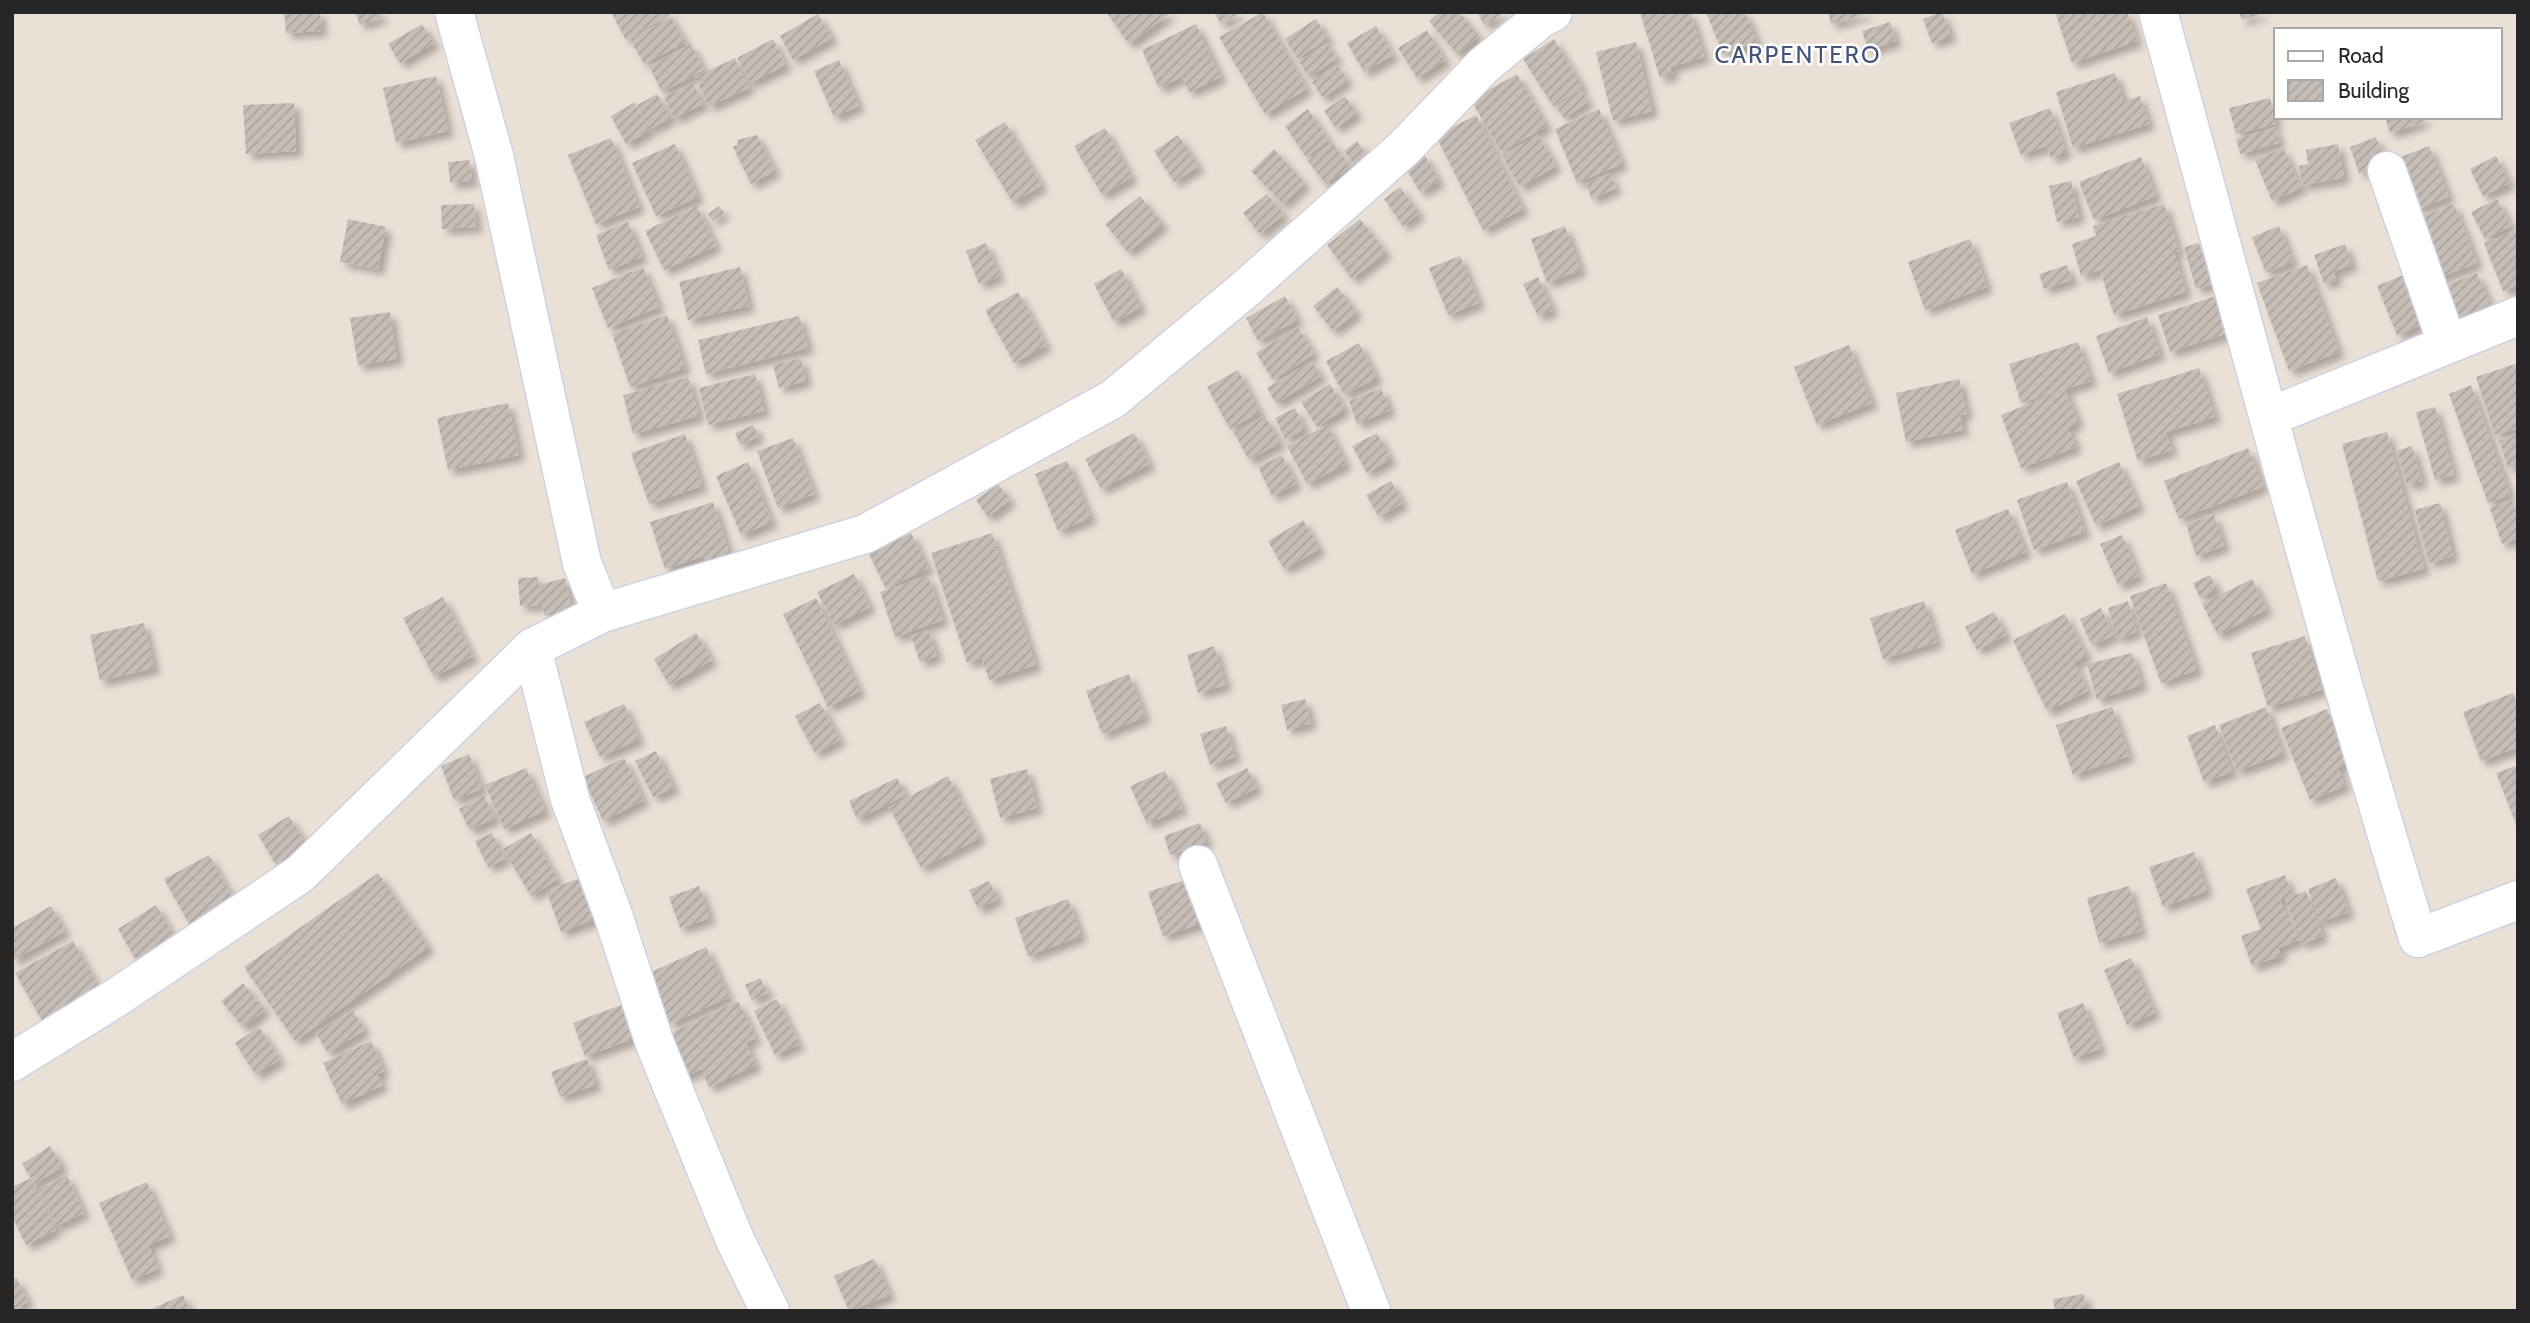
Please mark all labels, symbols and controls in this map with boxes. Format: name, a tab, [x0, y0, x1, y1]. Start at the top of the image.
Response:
legend	[2274, 28, 2502, 119]
district label: CARPENTERO	[1714, 40, 1882, 69]
text: Road	[2338, 43, 2384, 68]
text: Building	[2338, 78, 2410, 103]

